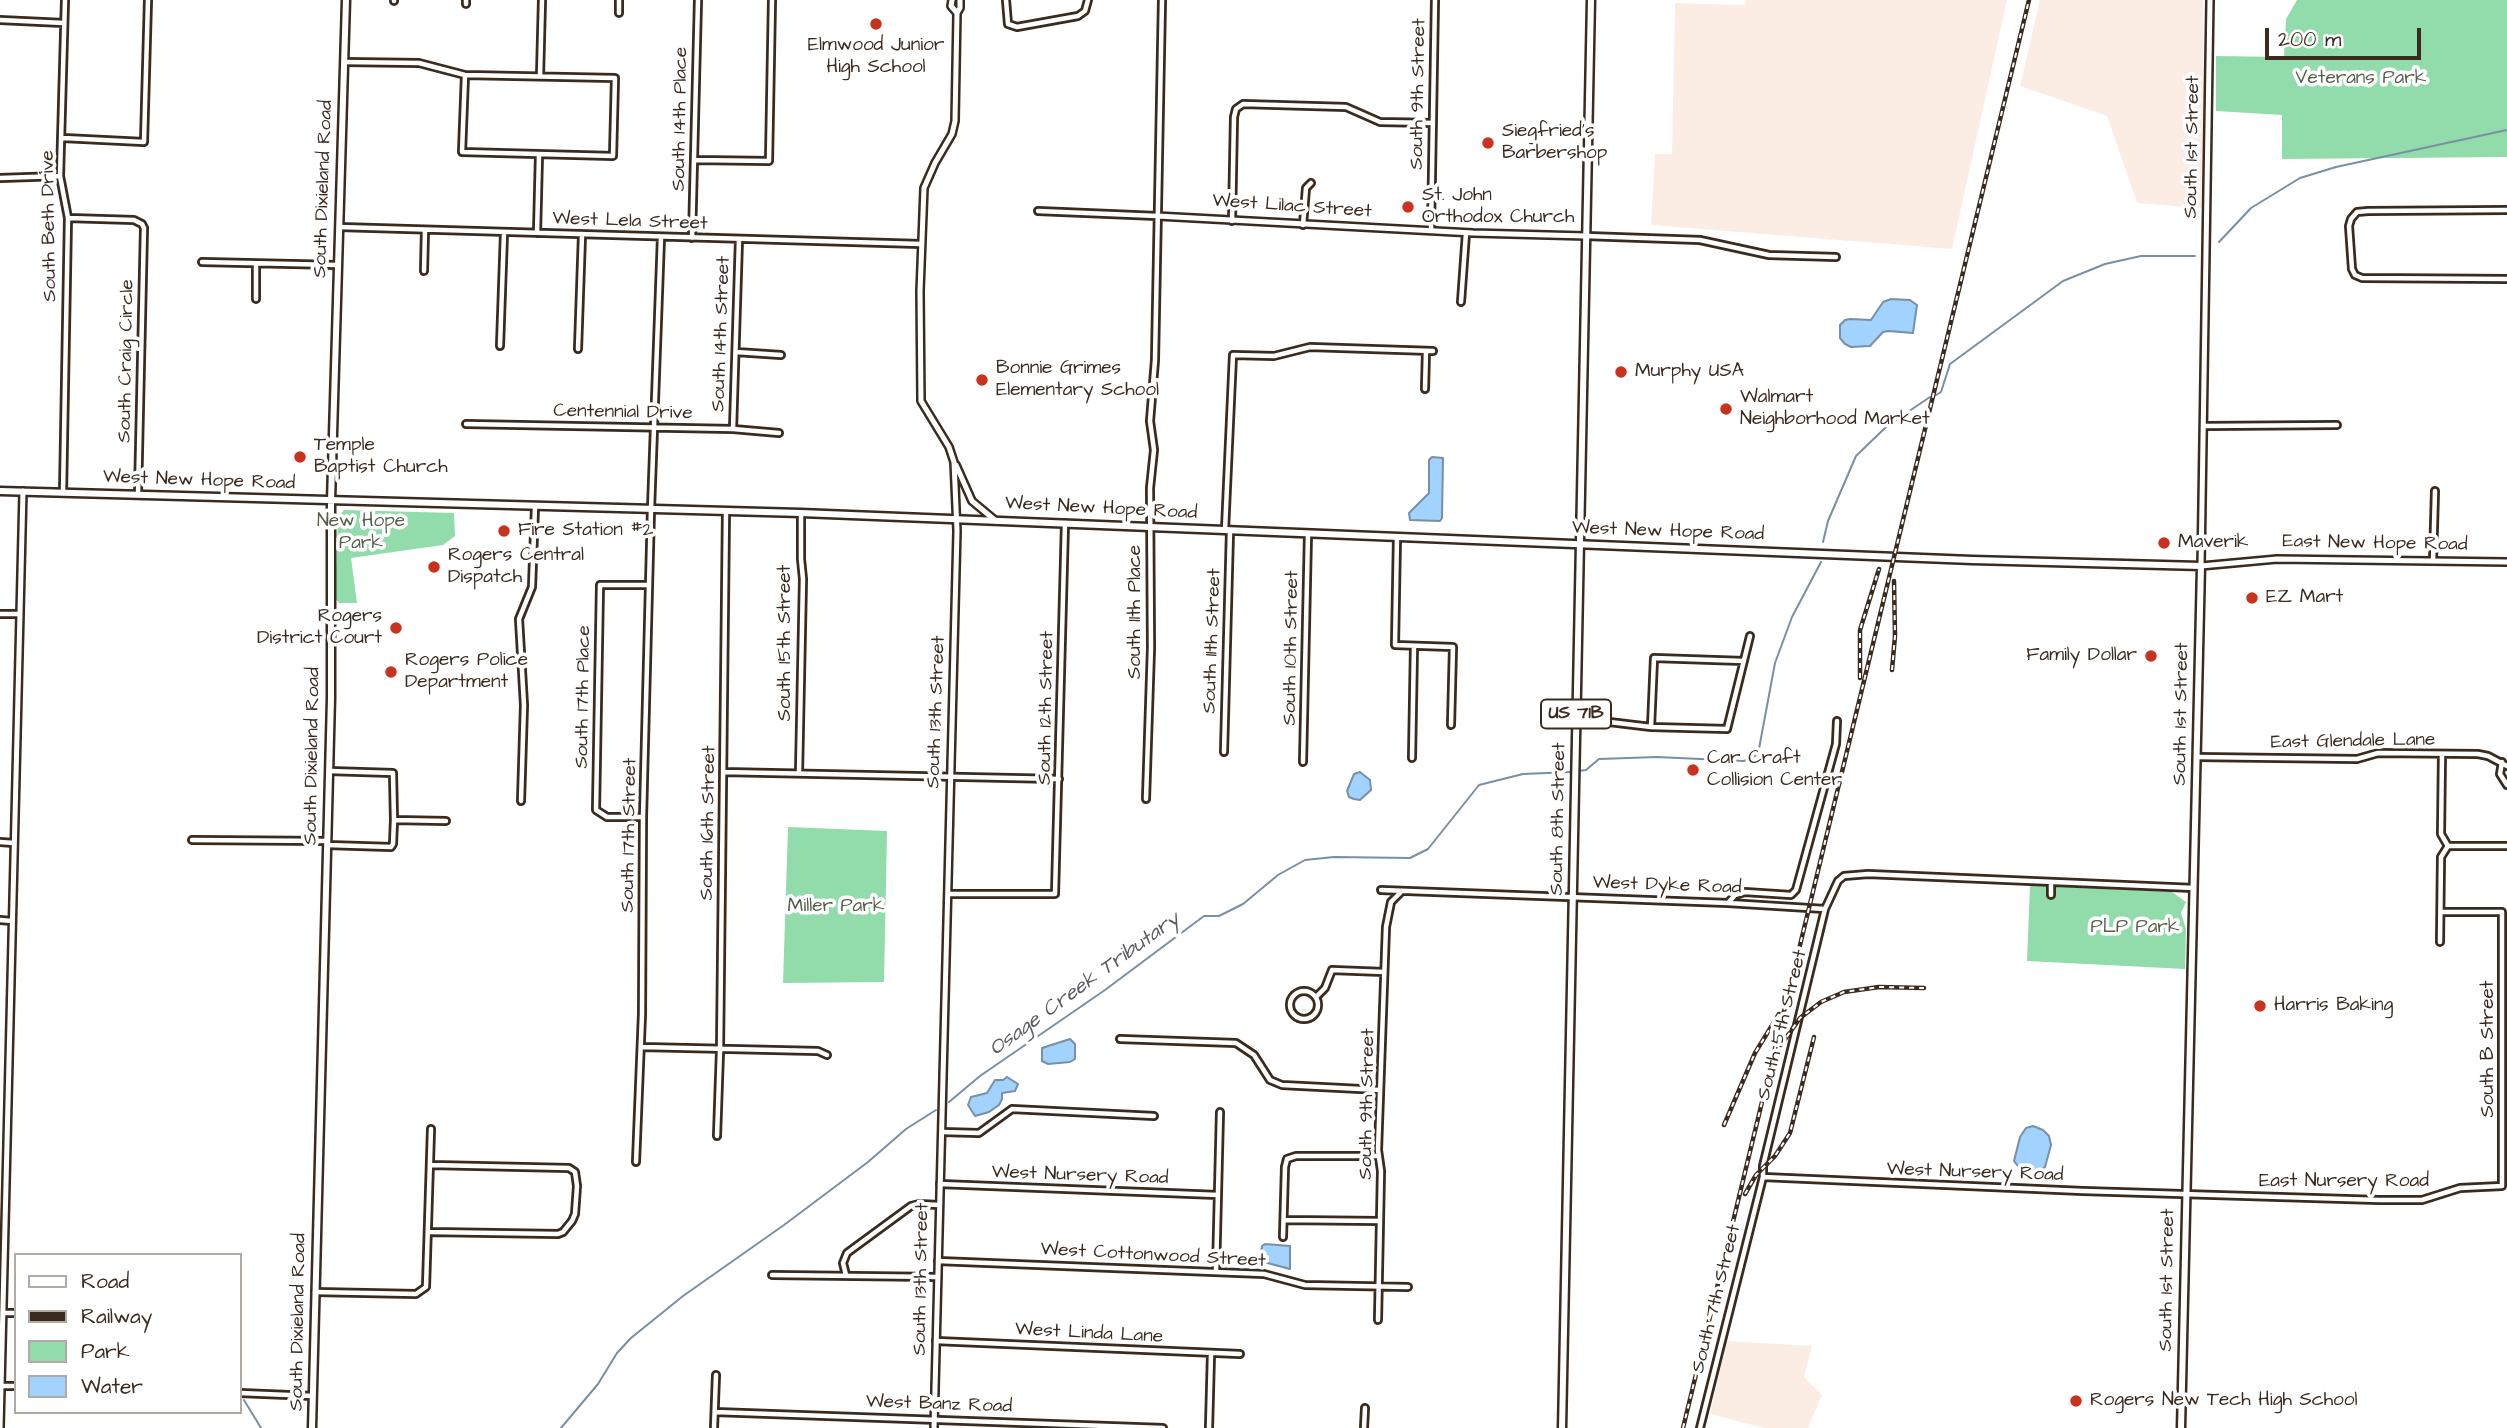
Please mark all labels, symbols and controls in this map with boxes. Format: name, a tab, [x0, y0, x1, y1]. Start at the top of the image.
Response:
scale bar	[2269, 14, 2425, 58]
marker: Elmwood Junior High School	[868, 16, 884, 32]
street label: South 9th Street	[1406, 18, 1432, 170]
text: 200 m	[2278, 25, 2341, 54]
place label: Elmwood Junior High School	[808, 35, 944, 79]
street label: South 14th Place	[668, 47, 694, 191]
park label: Veterans Park	[2296, 68, 2426, 90]
street label: South 1st Street	[2180, 75, 2206, 219]
street label: South Dixieland Road	[310, 100, 338, 278]
place label: Siegfried’s Barbershop	[1502, 121, 1607, 165]
marker: Siegfried’s Barbershop	[1480, 135, 1496, 151]
street label: South Beth Drive	[37, 150, 63, 302]
place label: St. John Orthodox Church	[1422, 185, 1574, 229]
street label: West Lilac Street	[1211, 190, 1373, 224]
marker: St. John Orthodox Church	[1400, 199, 1416, 215]
street label: West Lela Street	[552, 208, 708, 236]
street label: South 14th Street	[708, 256, 736, 412]
street label: South Craig Circle	[114, 279, 140, 443]
place label: Bonnie Grimes Elementary School	[996, 358, 1159, 402]
place label: Murphy USA	[1635, 361, 1744, 383]
marker: Murphy USA	[1613, 364, 1629, 380]
marker: Bonnie Grimes Elementary School	[974, 372, 990, 388]
place label: Walmart Neighborhood Market	[1740, 387, 1930, 431]
street label: Centennial Drive	[553, 400, 693, 426]
marker: Walmart Neighborhood Market	[1718, 401, 1734, 417]
place label: Temple Baptist Church	[314, 435, 448, 479]
marker: Temple Baptist Church	[292, 449, 308, 465]
street label: West New Hope Road	[102, 466, 296, 496]
street label: West New Hope Road	[1004, 493, 1198, 525]
park label: New Hope Park	[317, 511, 405, 555]
street label: West New Hope Road	[1571, 517, 1765, 547]
place label: Fire Station #2	[518, 520, 653, 542]
marker: Fire Station #2	[496, 523, 512, 539]
street label: East New Hope Road	[2282, 531, 2468, 557]
place label: Maverik	[2178, 532, 2249, 554]
marker: Maverik	[2156, 535, 2172, 551]
place label: Rogers Central Dispatch	[448, 545, 584, 589]
street label: South 11th Place	[1125, 545, 1147, 679]
marker: Rogers Central Dispatch	[426, 559, 442, 575]
street label: South 15th Street	[775, 565, 797, 721]
street label: South 11th Street	[1199, 568, 1227, 714]
street label: South 10th Street	[1279, 570, 1305, 726]
place label: EZ Mart	[2266, 587, 2343, 609]
marker: EZ Mart	[2244, 590, 2260, 606]
place label: Rogers District Court	[257, 606, 382, 650]
marker: Rogers District Court	[388, 620, 404, 636]
street label: South 17th Place	[571, 625, 597, 769]
street label: South 12th Street	[1034, 631, 1060, 785]
street label: South 13th Street	[923, 635, 951, 789]
street label: South 1st Street	[2169, 642, 2195, 786]
place label: Family Dollar	[2026, 645, 2137, 667]
marker: Family Dollar	[2143, 648, 2159, 664]
place label: Rogers Police Department	[405, 650, 528, 694]
marker: Rogers Police Department	[383, 664, 399, 680]
street label: South Dixieland Road	[300, 667, 326, 845]
road number: US 71B	[1541, 700, 1611, 728]
street label: East Glendale Lane	[2271, 729, 2435, 755]
street label: South 8th Street	[1546, 742, 1572, 896]
street label: South 16th Street	[696, 745, 722, 901]
place label: Car Craft Collision Center	[1707, 748, 1842, 792]
street label: South 17th Street	[617, 757, 643, 913]
marker: Car Craft Collision Center	[1685, 762, 1701, 778]
street label: West Dyke Road	[1592, 872, 1742, 900]
park label: Miller Park	[788, 896, 884, 918]
water label: Osage Creek Tributary	[985, 908, 1185, 1062]
park label: PLP Park	[2091, 917, 2179, 939]
street label: South 5th Street	[1753, 948, 1813, 1102]
street label: South B Street	[2478, 981, 2500, 1117]
place label: Harris Baking	[2274, 995, 2393, 1017]
marker: Harris Baking	[2252, 998, 2268, 1014]
street label: South 9th Street	[1355, 1028, 1381, 1180]
street label: West Nursery Road	[1886, 1159, 2064, 1187]
street label: West Nursery Road	[991, 1162, 1169, 1190]
street label: East Nursery Road	[2259, 1171, 2429, 1193]
street label: South 13th Street	[909, 1202, 935, 1356]
street label: South 1st Street	[2155, 1208, 2181, 1352]
street label: South 7th Street	[1688, 1222, 1746, 1376]
street label: South Dixieland Road	[286, 1233, 312, 1411]
street label: West Cottonwood Street	[1040, 1239, 1266, 1273]
legend	[14, 1253, 242, 1414]
text: Road	[81, 1267, 129, 1296]
text: Railway	[81, 1302, 152, 1331]
street label: West Linda Lane	[1014, 1319, 1164, 1349]
text: Park	[81, 1337, 130, 1366]
text: Water	[81, 1372, 143, 1401]
place label: Rogers New Tech High School	[2090, 1390, 2357, 1412]
street label: West Banz Road	[865, 1391, 1013, 1419]
marker: Rogers New Tech High School	[2068, 1393, 2084, 1409]

